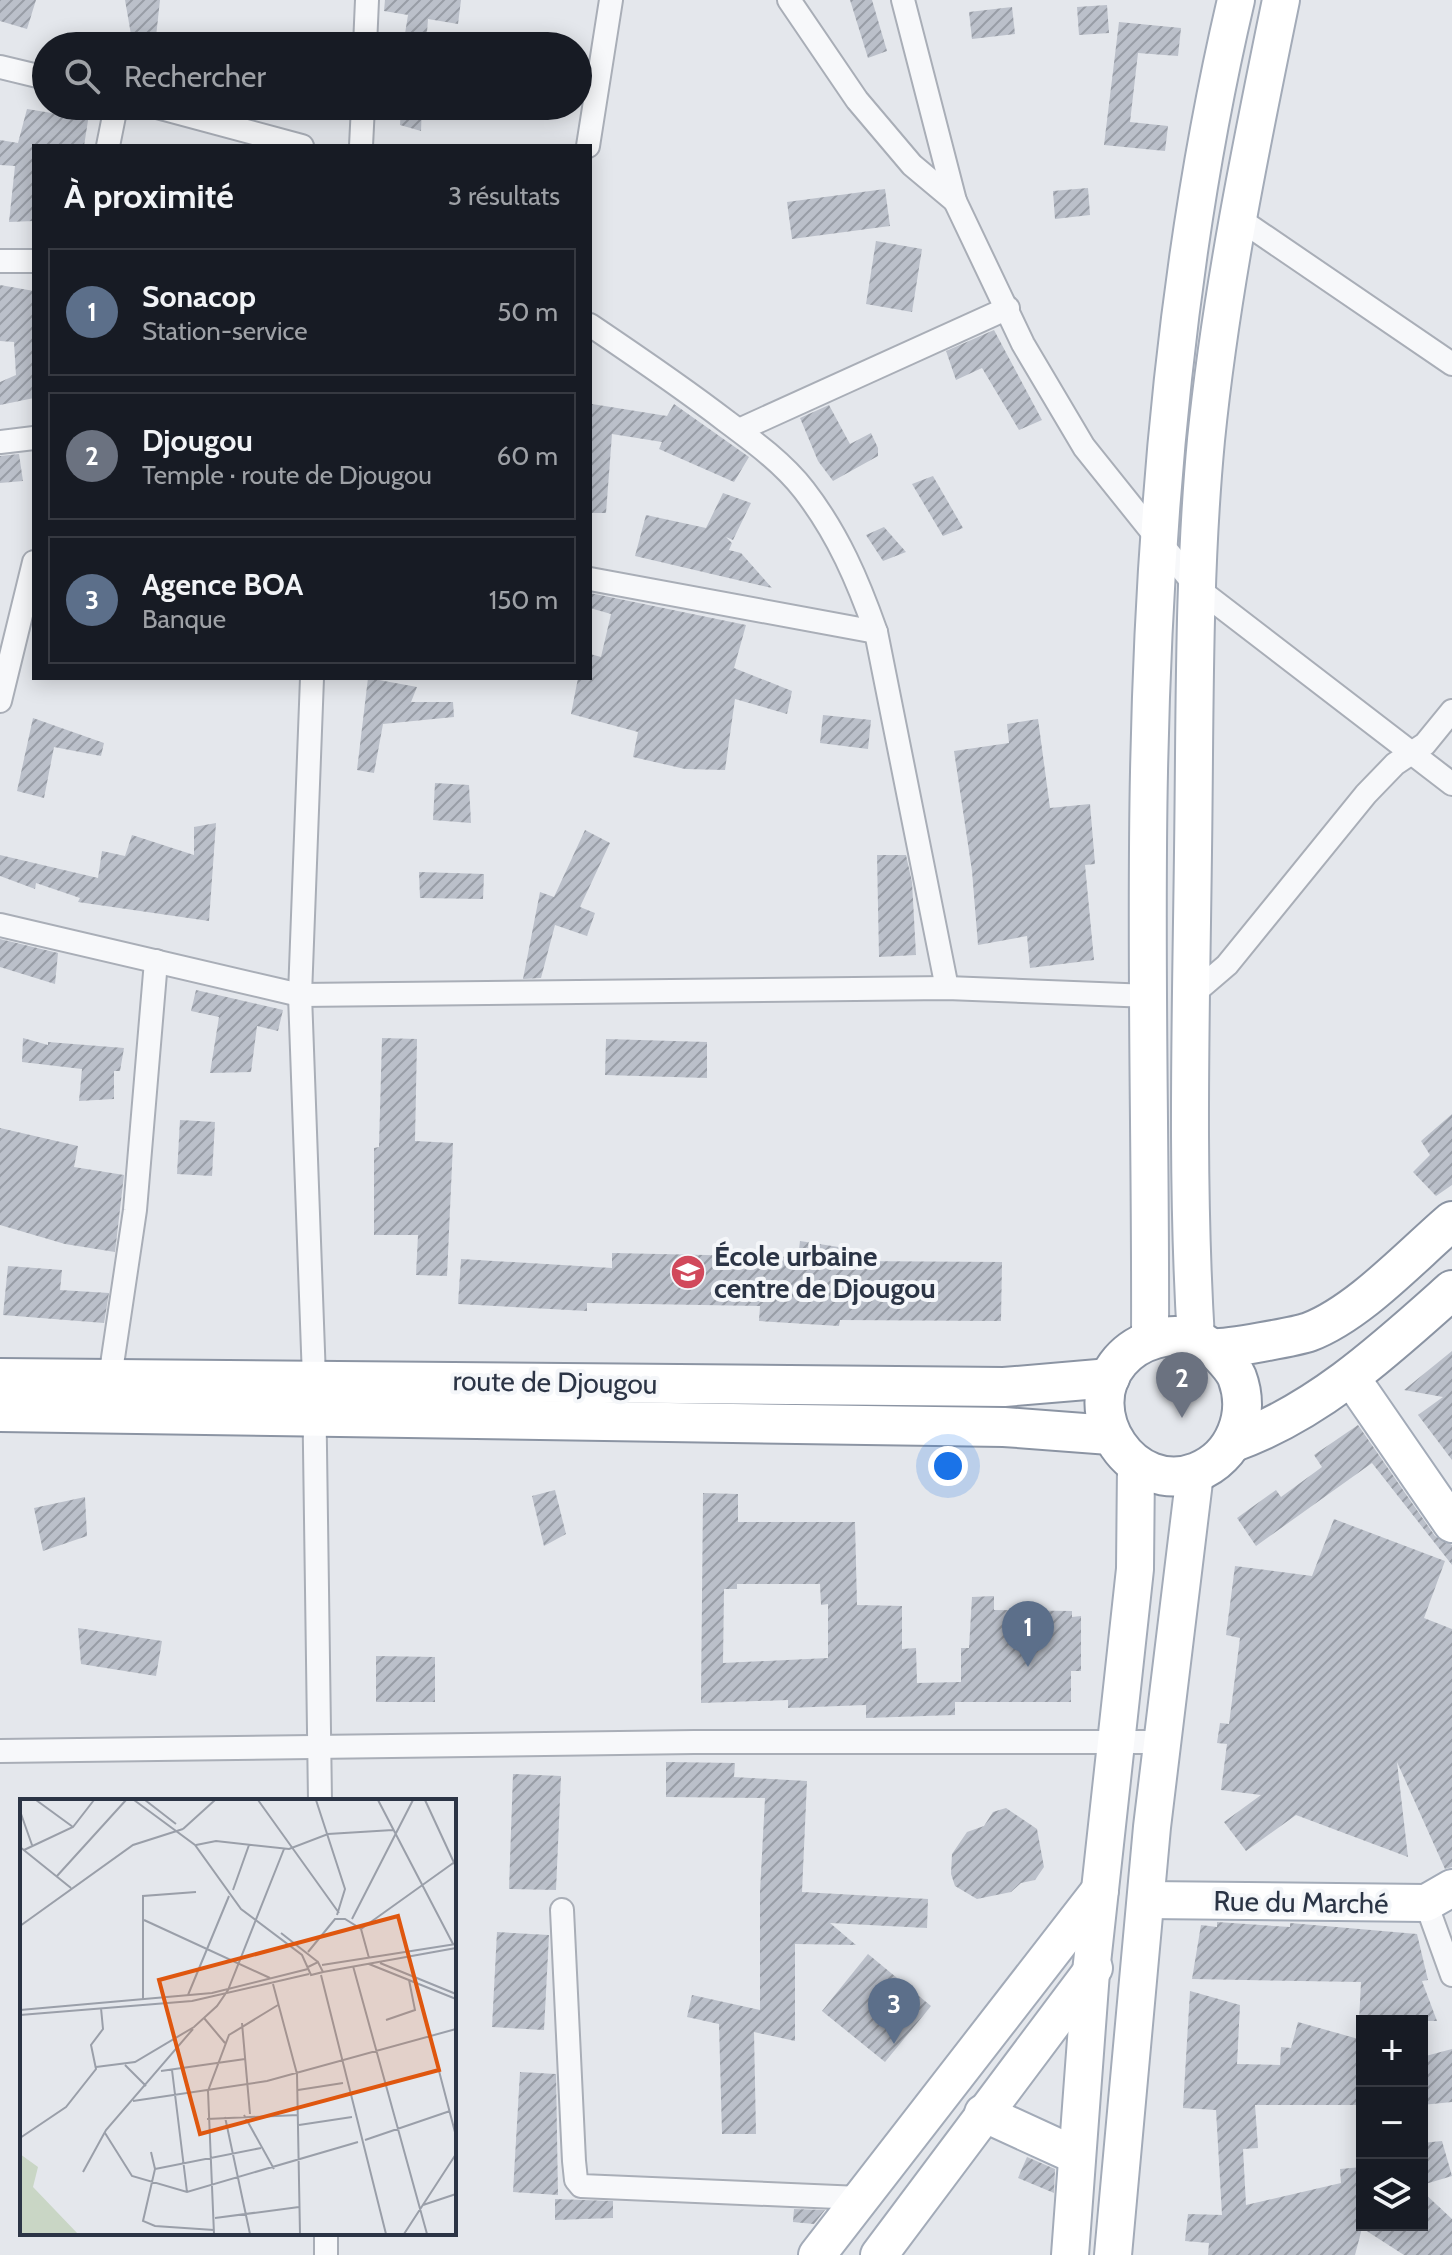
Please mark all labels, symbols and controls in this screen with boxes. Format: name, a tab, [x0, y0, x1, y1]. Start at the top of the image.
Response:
search box	[32, 32, 592, 120]
icon: search	[60, 54, 104, 98]
text: Rechercher	[124, 58, 266, 95]
text: À proximité	[64, 175, 234, 217]
text: 3 résultats	[448, 180, 560, 212]
text: Sonacop	[142, 278, 256, 315]
text: 1	[87, 296, 97, 328]
text: 50 m	[497, 296, 558, 328]
text: Station-service	[142, 315, 307, 347]
text: Djougou	[142, 422, 253, 459]
text: 2	[85, 440, 99, 472]
text: 60 m	[496, 440, 558, 472]
text: Temple · route de Djougou	[142, 459, 432, 491]
text: Agence BOA	[142, 566, 303, 603]
text: 3	[85, 584, 99, 616]
text: 150 m	[489, 584, 558, 616]
text: Banque	[142, 603, 226, 635]
place label: École urbaine centre de Djougou	[714, 1239, 936, 1305]
school or university icon: École urbaine centre de Djougou	[669, 1253, 707, 1291]
pin: 2	[1156, 1352, 1208, 1418]
street label: route de Djougou	[452, 1363, 658, 1401]
your location	[928, 1446, 968, 1486]
pin: 1	[1002, 1601, 1054, 1667]
inset map	[20, 1799, 456, 2235]
street label: Rue du Marché	[1213, 1883, 1389, 1921]
pin: 3	[868, 1978, 920, 2044]
map controls	[1356, 2015, 1428, 2231]
button: +	[1356, 2015, 1428, 2087]
button: −	[1356, 2087, 1428, 2159]
button: layers	[1356, 2159, 1428, 2231]

